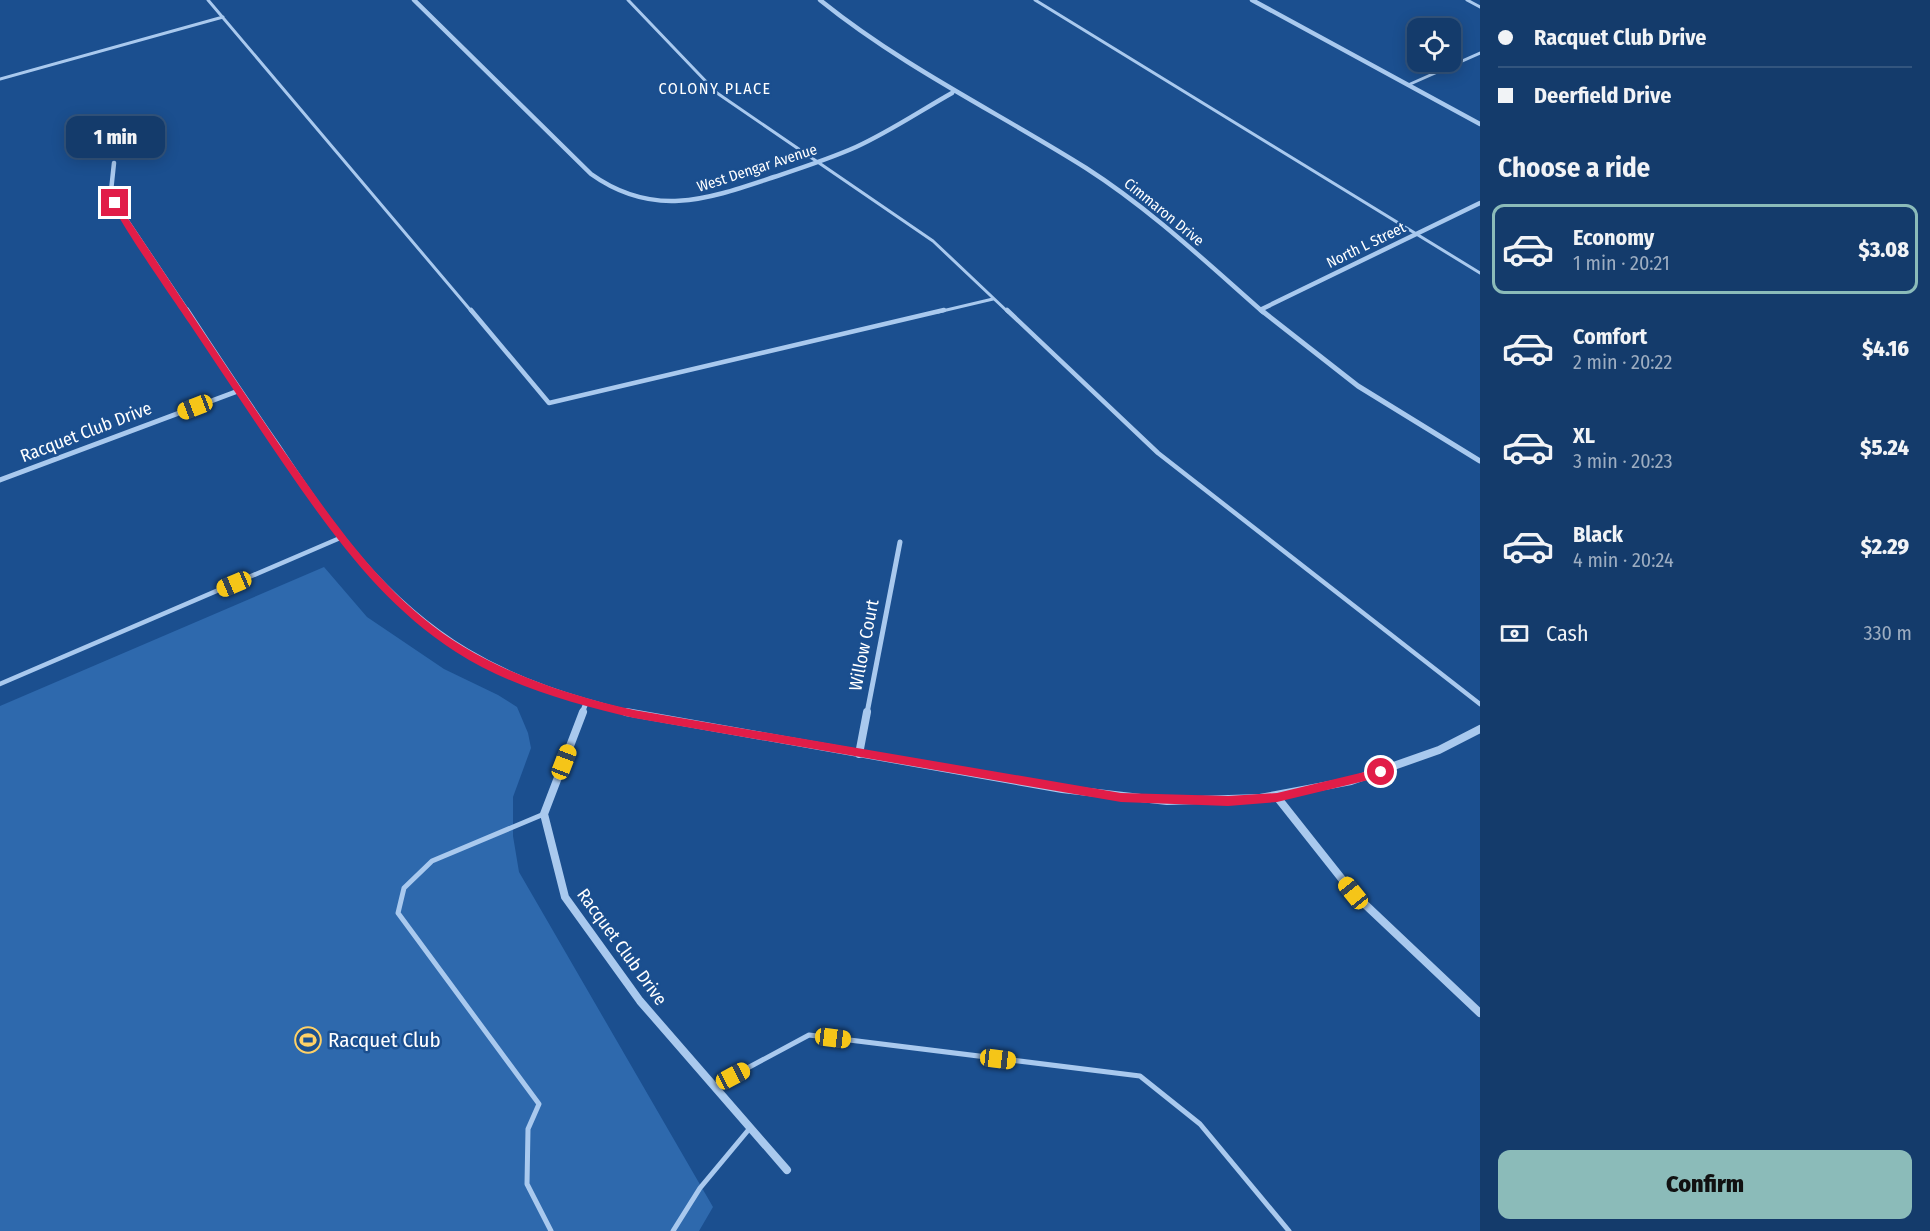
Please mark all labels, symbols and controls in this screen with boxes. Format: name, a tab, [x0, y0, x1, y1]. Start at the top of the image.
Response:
map controls	[1407, 18, 1461, 72]
button: locate	[1407, 18, 1461, 72]
text: Racquet Club Drive	[1534, 24, 1707, 51]
district label: COLONY PLACE	[658, 79, 772, 98]
text: Deerfield Drive	[1534, 82, 1671, 109]
callout: 1 min	[66, 116, 164, 158]
text: 1 min	[94, 125, 137, 149]
street label: West Dengar Avenue	[695, 140, 819, 196]
text: Choose a ride	[1498, 152, 1650, 184]
street label: Cimmaron Drive	[1120, 174, 1208, 250]
route end	[101, 189, 128, 216]
street label: North L Street	[1324, 218, 1409, 272]
icon: car	[1501, 222, 1555, 276]
text: Economy	[1573, 224, 1654, 251]
text: $3.08	[1859, 236, 1909, 263]
text: 1 min · 20:21	[1573, 251, 1670, 275]
icon: car	[1501, 321, 1555, 375]
text: Comfort	[1573, 323, 1647, 350]
text: $4.16	[1862, 335, 1909, 362]
text: 2 min · 20:22	[1573, 350, 1672, 374]
car	[175, 392, 215, 422]
street label: Racquet Club Drive	[17, 397, 155, 467]
icon: car	[1501, 420, 1555, 474]
text: XL	[1573, 422, 1595, 449]
text: $5.24	[1860, 434, 1909, 461]
text: 3 min · 20:23	[1573, 449, 1673, 473]
icon: car	[1501, 519, 1555, 573]
text: Black	[1573, 521, 1623, 548]
text: $2.29	[1861, 533, 1909, 560]
text: 4 min · 20:24	[1573, 548, 1674, 572]
car	[214, 569, 254, 599]
street label: Willow Court	[844, 597, 884, 693]
icon: cash	[1498, 617, 1531, 650]
text: Cash	[1546, 620, 1589, 647]
text: 330 m	[1863, 621, 1912, 645]
car	[549, 742, 579, 782]
route start	[1367, 758, 1394, 785]
car	[1335, 873, 1371, 913]
street label: Racquet Club Drive	[572, 884, 672, 1010]
sports icon: Racquet Club	[293, 1025, 323, 1055]
place label: Racquet Club	[328, 1027, 441, 1053]
car	[814, 1027, 852, 1049]
car	[979, 1048, 1017, 1070]
car	[713, 1060, 753, 1092]
button: Confirm	[1498, 1150, 1912, 1219]

